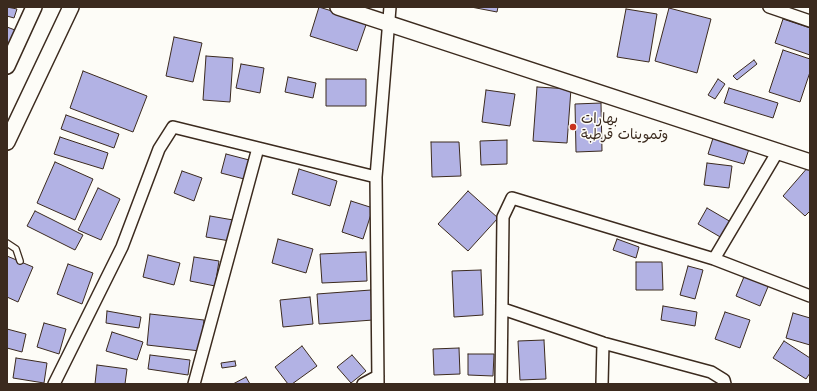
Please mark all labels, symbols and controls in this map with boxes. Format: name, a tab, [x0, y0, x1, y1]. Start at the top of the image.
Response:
place label: بهارات وتموينات قرطبة	[581, 111, 668, 144]
marker: بهارات وتموينات قرطبة	[568, 122, 578, 132]

